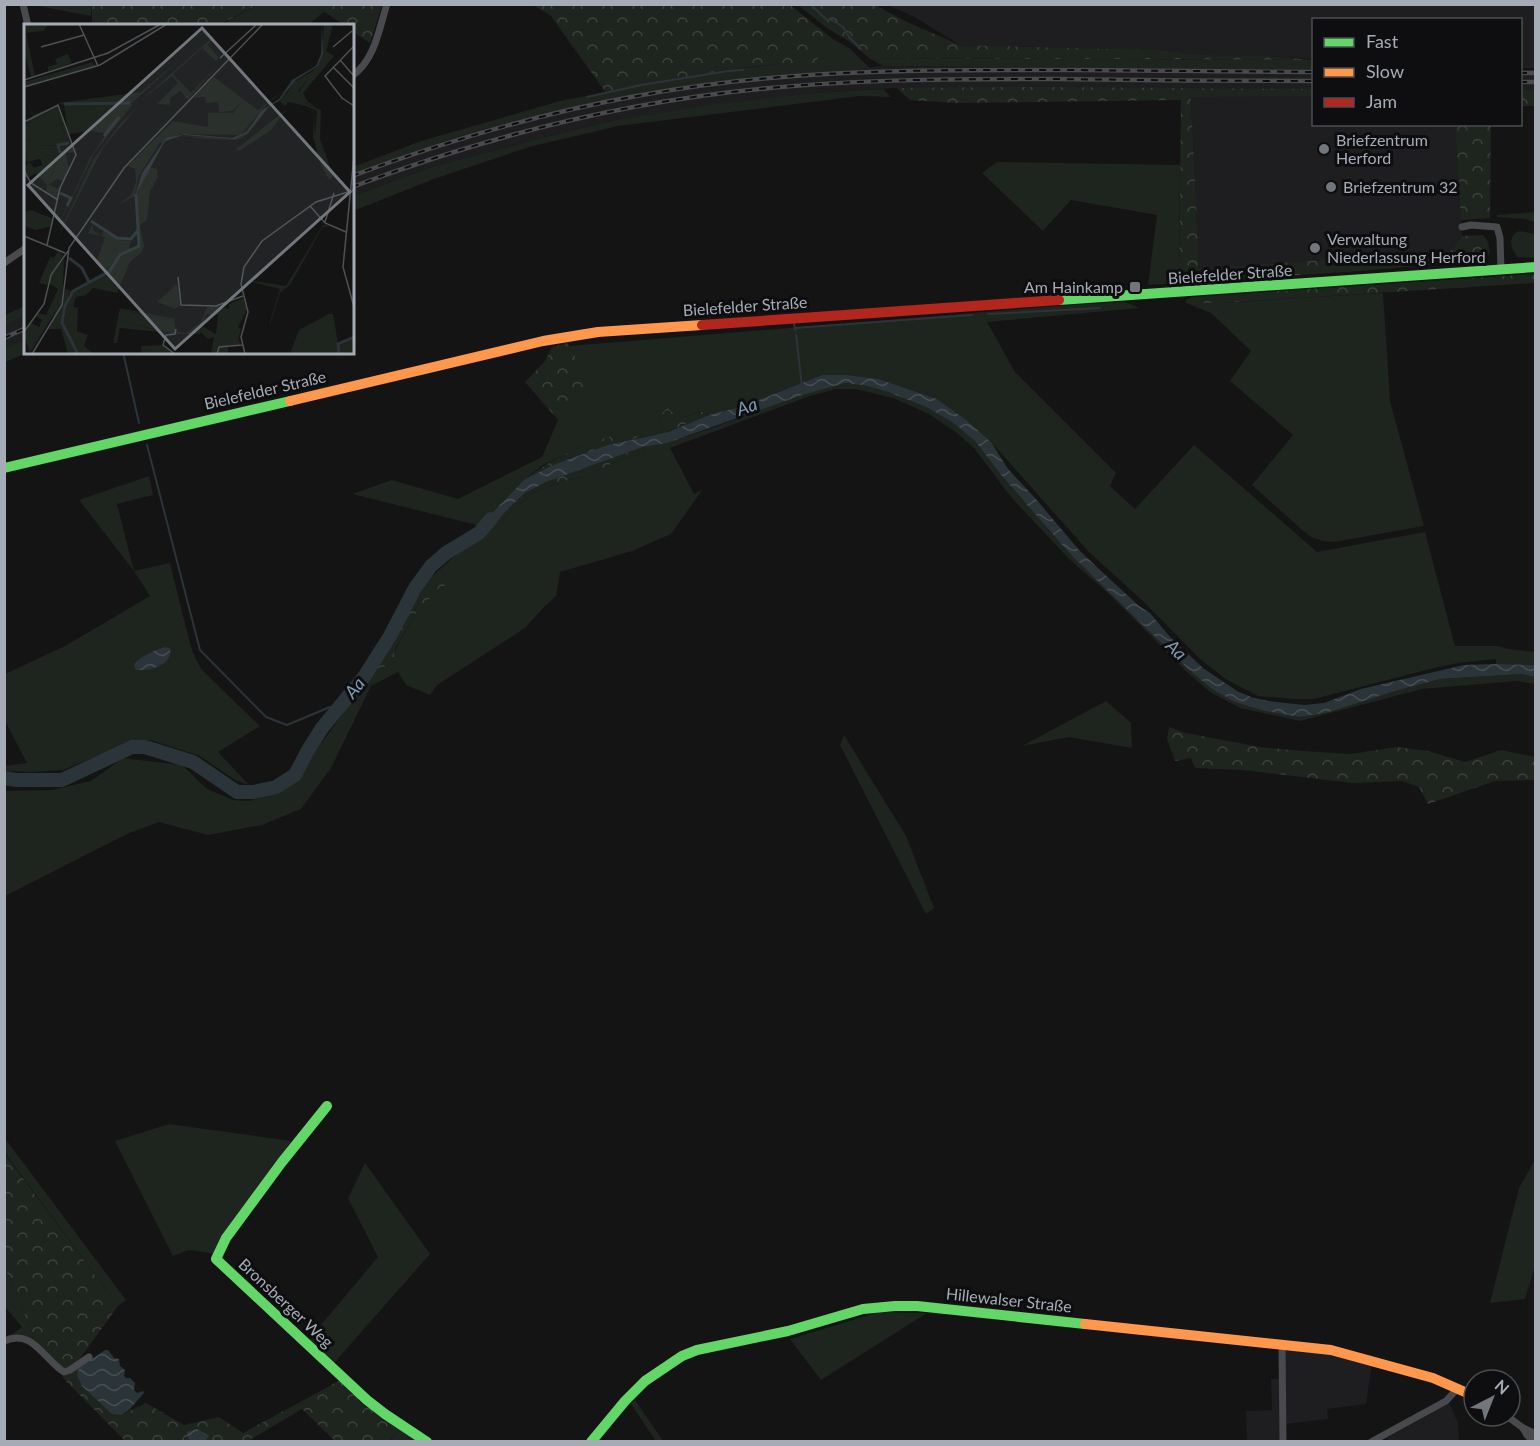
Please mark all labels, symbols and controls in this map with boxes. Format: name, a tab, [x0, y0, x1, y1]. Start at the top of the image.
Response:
legend	[1312, 18, 1522, 126]
inset map	[24, 24, 354, 354]
text: Fast	[1366, 30, 1399, 52]
text: Slow	[1366, 60, 1404, 82]
text: Jam	[1366, 90, 1397, 112]
place label: Briefzentrum Herford	[1336, 130, 1428, 167]
marker: Briefzentrum Herford	[1317, 142, 1331, 156]
place label: Briefzentrum 32	[1343, 177, 1457, 196]
marker: Briefzentrum 32	[1324, 180, 1338, 194]
place label: Verwaltung Niederlassung Herford	[1327, 229, 1486, 266]
marker: Verwaltung Niederlassung Herford	[1308, 241, 1322, 255]
street label: Bielefelder Straße	[1167, 260, 1293, 287]
place label: Am Hainkamp	[1024, 277, 1123, 296]
marker: Am Hainkamp	[1128, 280, 1142, 294]
street label: Bielefelder Straße	[682, 292, 808, 319]
street label: Bielefelder Straße	[202, 366, 328, 413]
water label: Aa	[733, 392, 760, 420]
water label: Aa	[1161, 634, 1192, 664]
water label: Aa	[339, 673, 369, 703]
street label: Bronsberger Weg	[235, 1254, 337, 1351]
street label: Hillewalser Straße	[945, 1283, 1073, 1316]
north arrow	[1462, 1368, 1522, 1428]
text: N	[1491, 1375, 1513, 1398]

